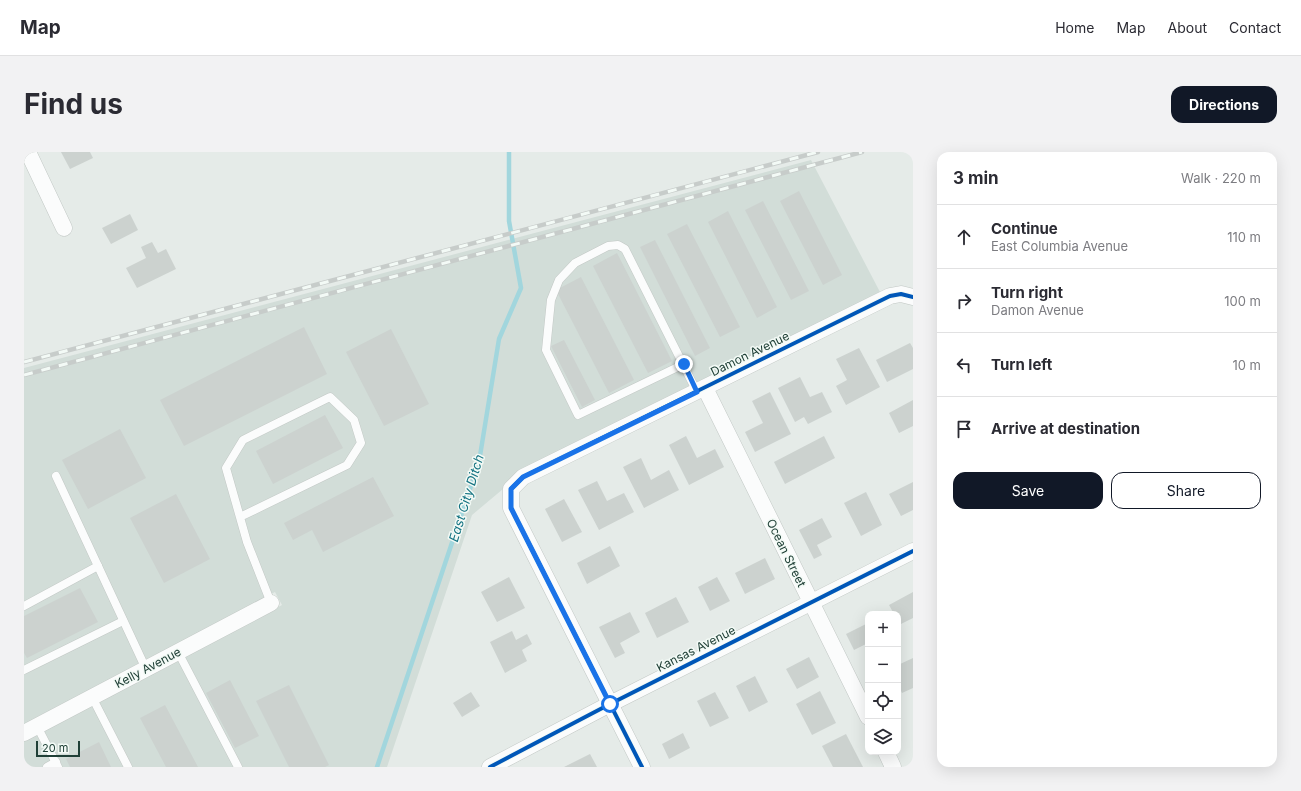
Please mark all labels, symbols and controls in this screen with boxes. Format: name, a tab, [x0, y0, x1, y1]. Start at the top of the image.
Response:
text: Map	[20, 16, 61, 39]
text: Home	[1055, 19, 1094, 36]
text: Map	[1116, 19, 1146, 36]
text: About	[1168, 19, 1207, 36]
text: Contact	[1229, 19, 1281, 36]
button: Directions	[1171, 86, 1277, 123]
text: Find us	[24, 87, 123, 121]
text: 3 min	[953, 168, 999, 188]
text: Walk · 220 m	[1181, 170, 1261, 186]
text: Continue	[991, 219, 1058, 238]
icon: ahead	[953, 226, 975, 248]
text: 110 m	[1227, 229, 1261, 245]
text: East Columbia Avenue	[991, 238, 1128, 254]
text: Turn right	[991, 283, 1063, 302]
icon: right	[953, 290, 975, 312]
text: 100 m	[1224, 293, 1261, 309]
text: Damon Avenue	[991, 302, 1084, 318]
street label: Damon Avenue	[708, 328, 792, 379]
icon: left	[953, 354, 975, 376]
route end	[675, 355, 693, 373]
text: Turn left	[991, 355, 1052, 374]
text: 10 m	[1232, 357, 1261, 373]
icon: arrive	[953, 418, 975, 440]
text: Arrive at destination	[991, 419, 1140, 438]
water label: East City Ditch	[445, 452, 487, 544]
button: Save	[953, 472, 1103, 509]
button: Share	[1111, 472, 1261, 509]
street label: Ocean Street	[763, 516, 809, 589]
map controls	[865, 611, 901, 755]
button: +	[865, 611, 901, 647]
street label: Kansas Avenue	[654, 622, 738, 675]
street label: Kelly Avenue	[112, 644, 183, 691]
button: −	[865, 647, 901, 683]
button: locate	[865, 683, 901, 719]
route start	[601, 695, 619, 713]
button: layers	[865, 719, 901, 755]
scale bar	[36, 739, 80, 758]
text: 20 m	[42, 741, 68, 755]

